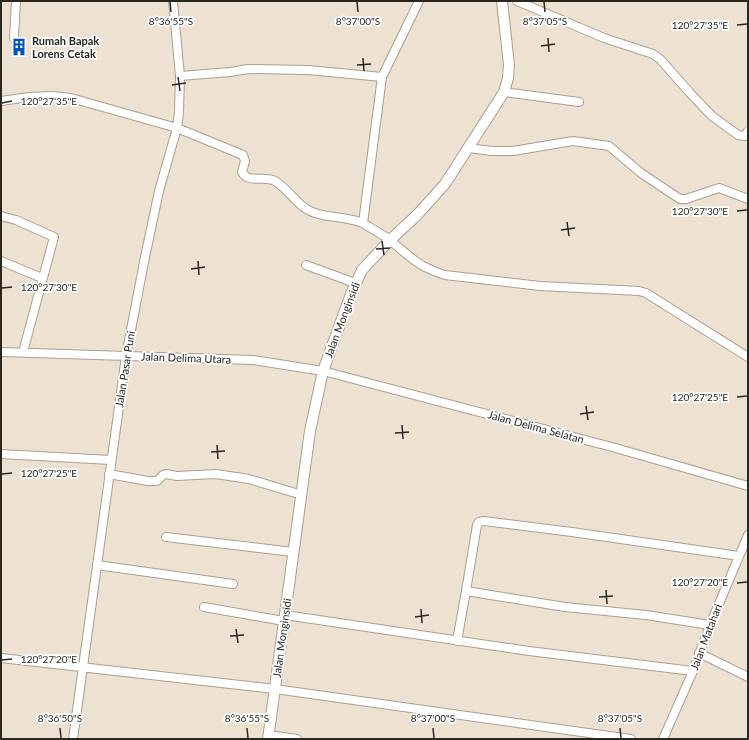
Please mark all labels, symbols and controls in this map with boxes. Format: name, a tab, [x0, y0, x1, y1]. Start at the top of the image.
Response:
text: 8°36'55"S	[149, 15, 193, 27]
text: 8°37'00"S	[336, 15, 380, 27]
text: 8°37'05"S	[523, 15, 567, 27]
text: 120°27'35"E	[672, 19, 728, 31]
place label: Rumah Bapak Lorens Cetak	[32, 34, 99, 60]
building icon: Rumah Bapak Lorens Cetak	[9, 37, 29, 57]
text: 120°27'35"E	[21, 95, 77, 107]
text: 120°27'30"E	[672, 205, 728, 217]
street label: Jalan Monginsidi	[321, 280, 362, 360]
text: 120°27'30"E	[21, 281, 77, 293]
street label: Jalan Pasar Puni	[112, 329, 137, 408]
street label: Jalan Delima Utara	[141, 349, 231, 366]
text: 120°27'25"E	[672, 391, 728, 403]
street label: Jalan Delima Selatan	[487, 407, 586, 446]
text: 120°27'25"E	[21, 467, 77, 479]
text: 120°27'20"E	[672, 576, 728, 588]
street label: Jalan Monginsidi	[269, 597, 294, 678]
street label: Jalan Matahari	[687, 601, 724, 672]
text: 120°27'20"E	[21, 653, 77, 665]
text: 8°36'50"S	[38, 712, 82, 724]
text: 8°36'55"S	[225, 712, 269, 724]
text: 8°37'00"S	[411, 712, 455, 724]
text: 8°37'05"S	[598, 712, 642, 724]

